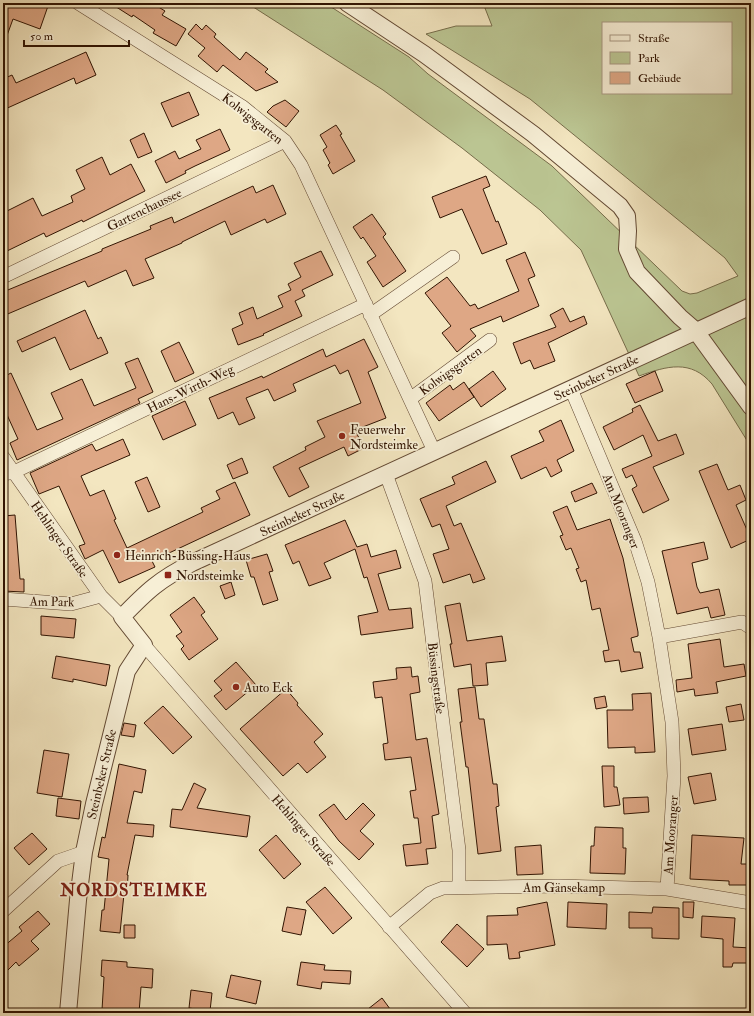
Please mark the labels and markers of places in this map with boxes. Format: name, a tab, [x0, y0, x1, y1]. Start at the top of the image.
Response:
place label: Feuerwehr Nordsteimke	[350, 422, 418, 453]
marker: Feuerwehr Nordsteimke	[337, 431, 347, 441]
place label: Heinrich-Büssing-Haus	[125, 548, 251, 564]
marker: Heinrich-Büssing-Haus	[112, 550, 122, 560]
place label: Nordsteimke	[176, 568, 244, 584]
marker: Nordsteimke	[163, 570, 173, 580]
place label: Auto Eck	[243, 680, 294, 696]
marker: Auto Eck	[231, 682, 241, 692]

